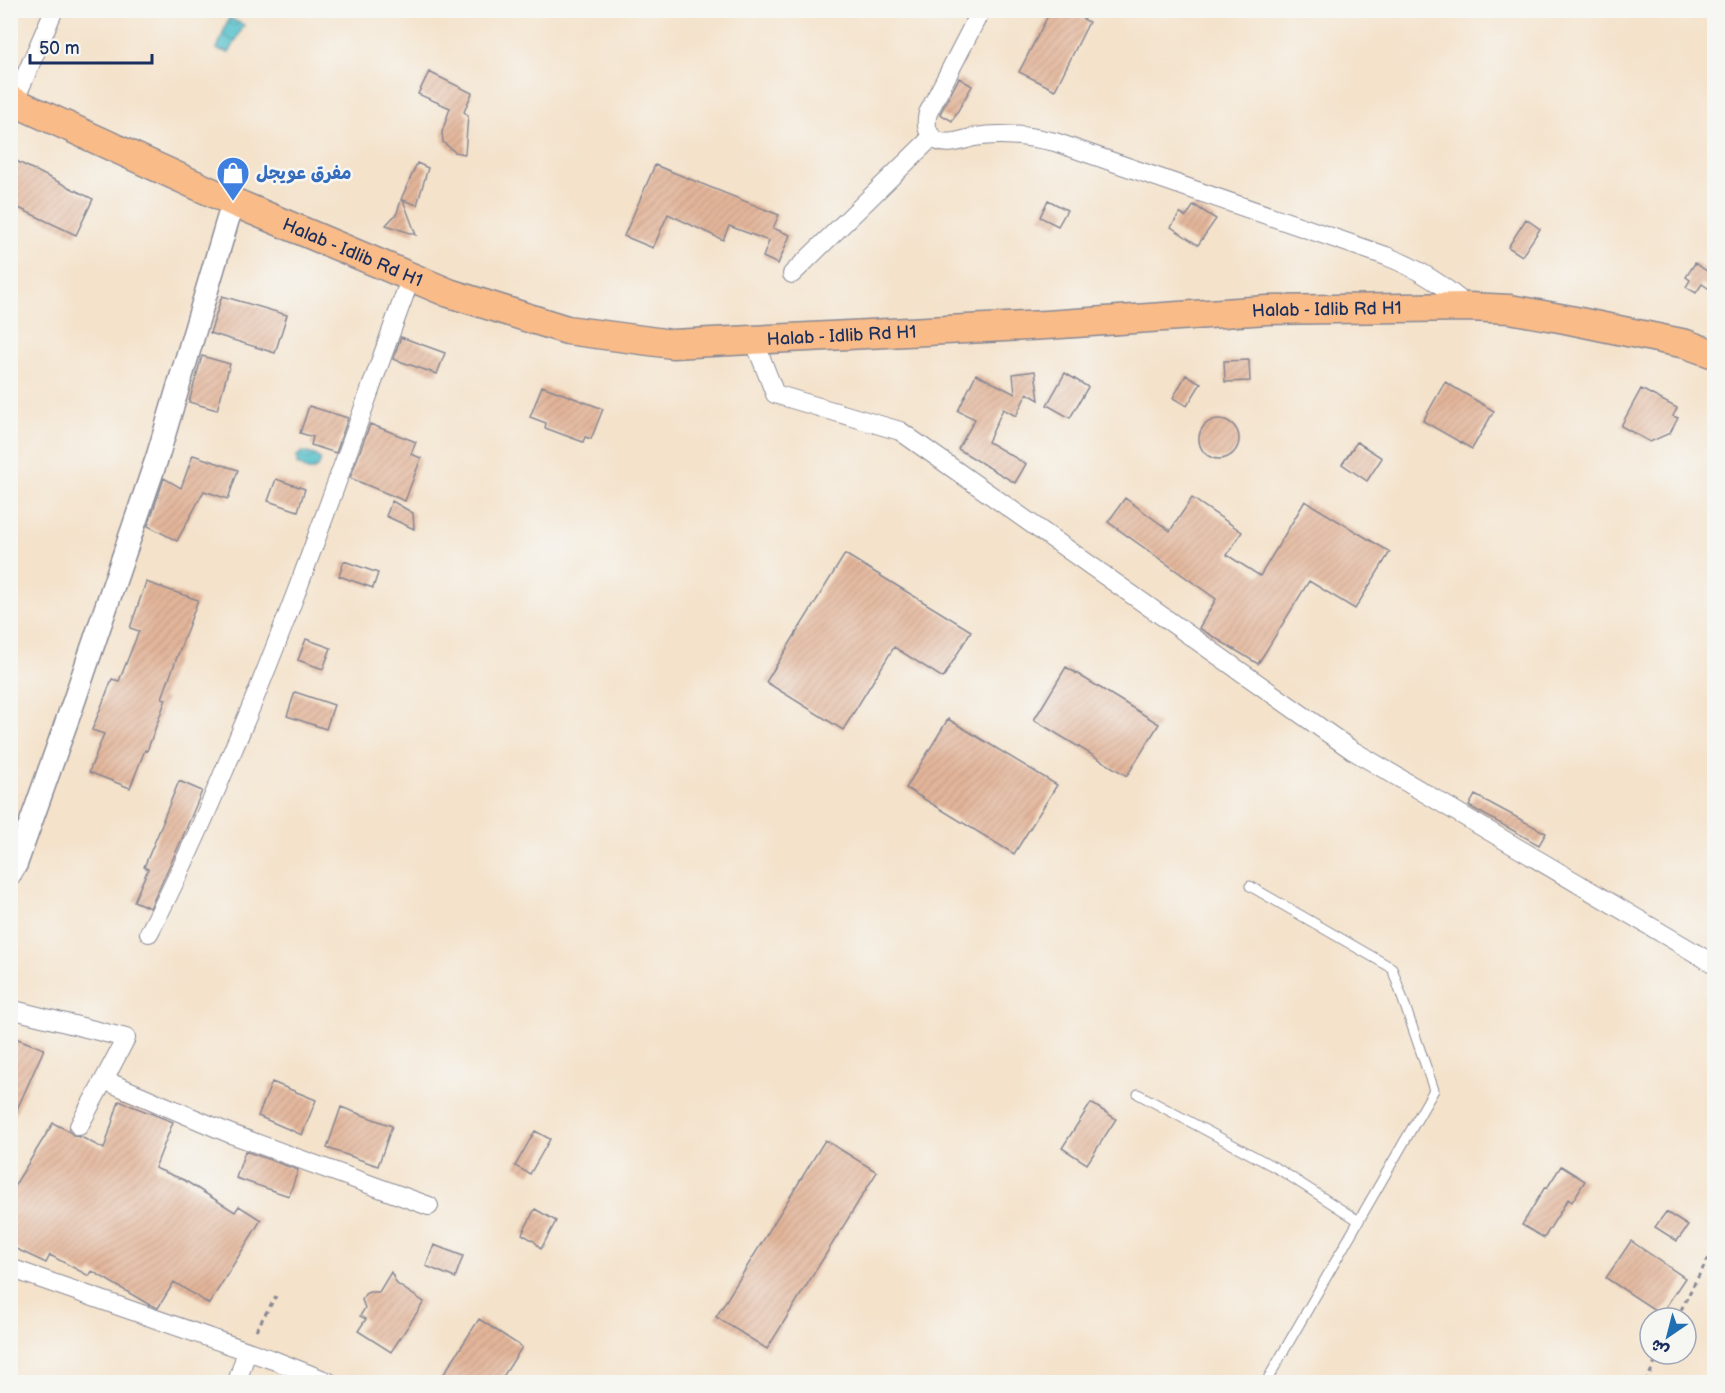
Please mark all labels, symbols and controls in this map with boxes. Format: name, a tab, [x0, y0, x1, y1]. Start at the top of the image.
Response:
scale bar	[30, 27, 152, 65]
text: 50 m	[39, 38, 80, 59]
shop icon: مفرق عويجل	[215, 155, 251, 202]
place label: مفرق عويجل	[256, 163, 351, 184]
street label: Halab - Idlib Rd H1	[279, 214, 426, 292]
street label: Halab - Idlib Rd H1	[1251, 298, 1402, 322]
street label: Halab - Idlib Rd H1	[766, 322, 917, 350]
north arrow	[1638, 1306, 1698, 1366]
text: ش	[1648, 1334, 1673, 1360]

